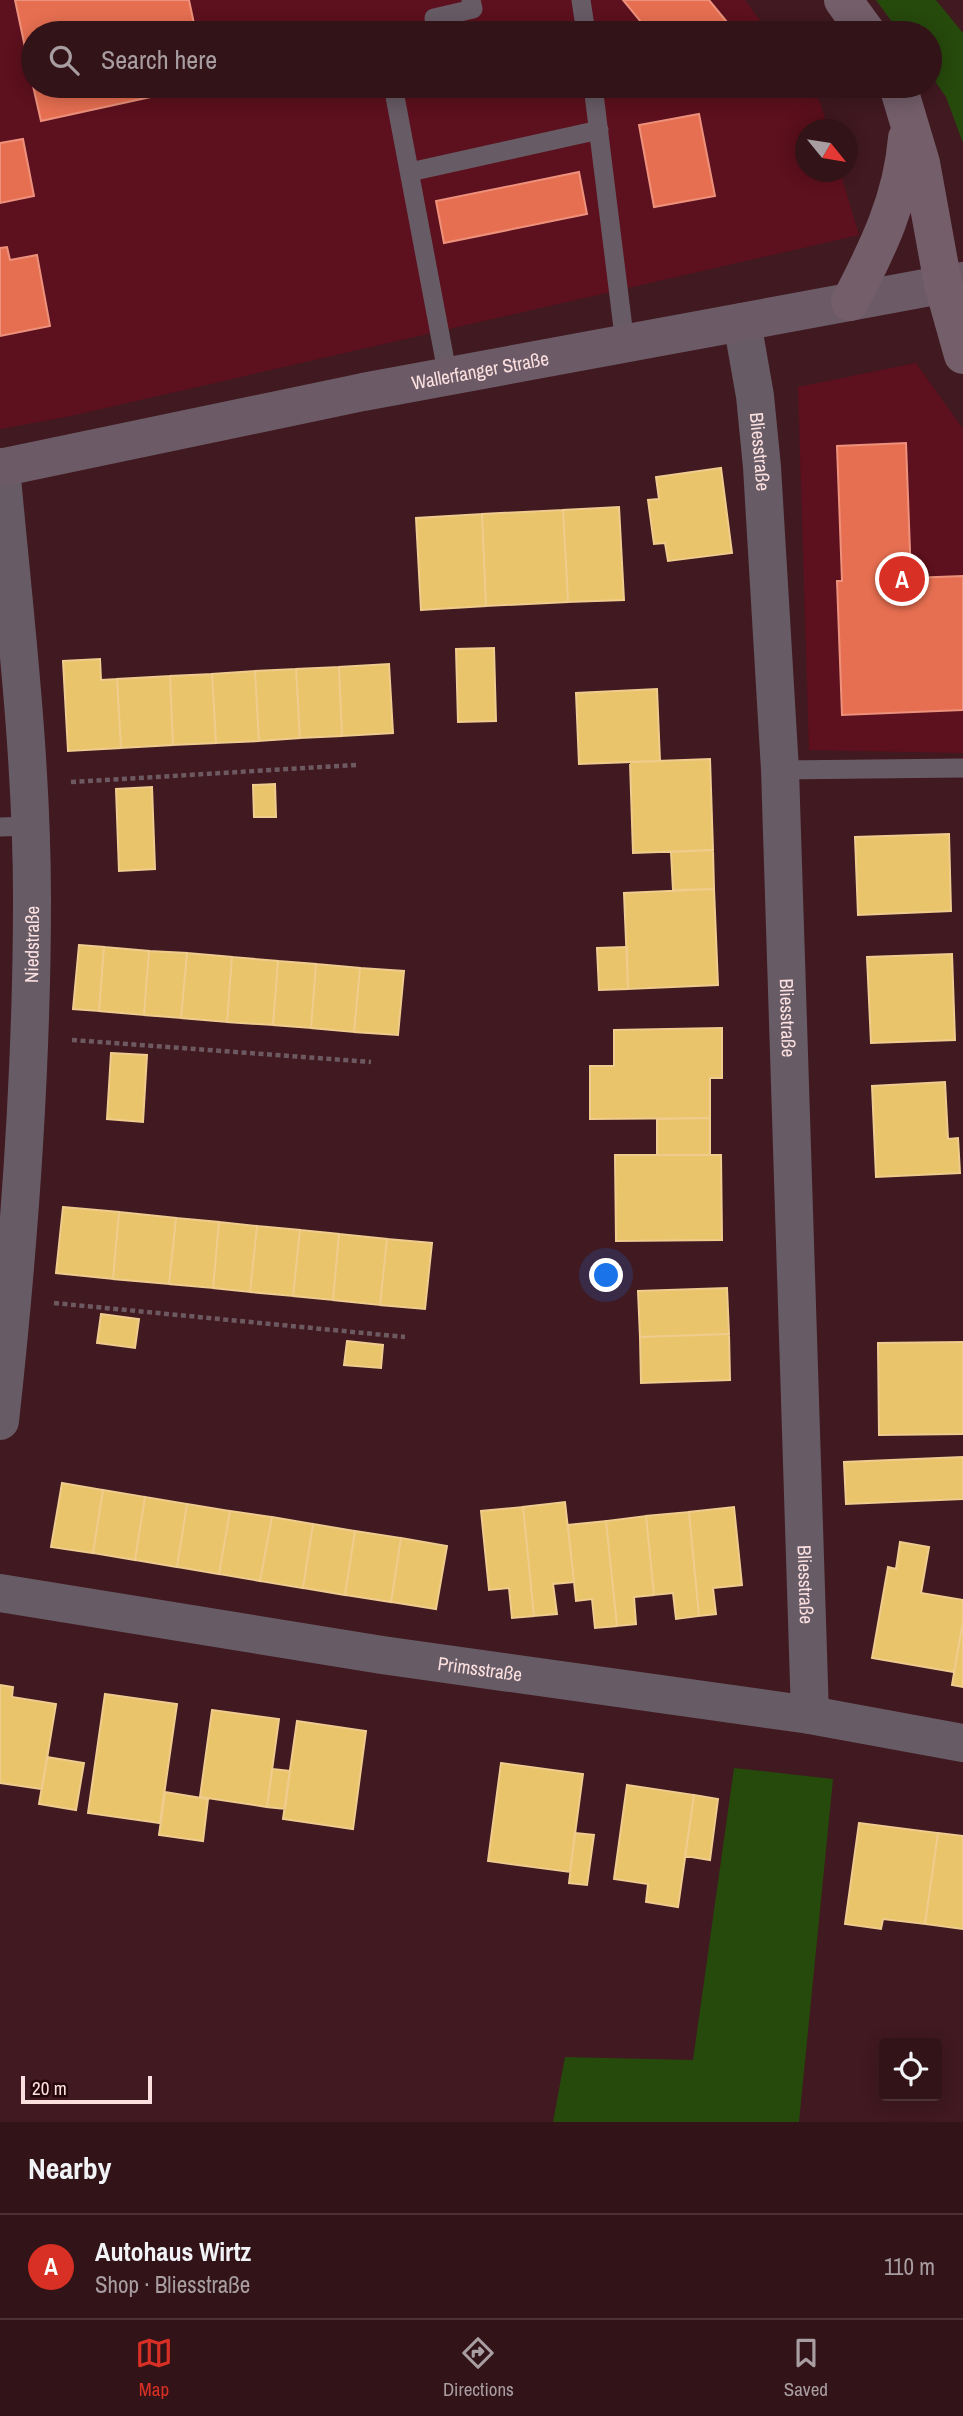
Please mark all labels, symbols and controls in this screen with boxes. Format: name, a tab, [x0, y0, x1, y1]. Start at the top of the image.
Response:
search box	[21, 21, 942, 98]
icon: search	[45, 41, 83, 79]
text: Search here	[101, 42, 217, 77]
north arrow	[795, 119, 858, 182]
street label: Wallerfanger Straße	[409, 345, 551, 396]
street label: Bliesstraße	[744, 411, 776, 492]
pin: A	[879, 553, 925, 605]
street label: Niedstraße	[18, 906, 45, 983]
street label: Bliesstraße	[774, 978, 802, 1058]
your location	[589, 1258, 623, 1292]
street label: Bliesstraße	[792, 1545, 820, 1624]
street label: Primsstraße	[436, 1650, 524, 1688]
map controls	[879, 2038, 942, 2101]
button: locate	[879, 2038, 942, 2101]
scale bar	[21, 2073, 152, 2105]
text: 20 m	[32, 2075, 67, 2101]
text: Nearby	[28, 2148, 111, 2188]
text: Autohaus Wirtz	[95, 2234, 251, 2269]
text: A	[44, 2251, 58, 2282]
text: 110 m	[884, 2251, 935, 2282]
text: Shop · Bliesstraße	[95, 2269, 250, 2300]
tab: Map	[135, 2334, 173, 2402]
tab: Directions	[443, 2334, 514, 2402]
tab: Saved	[784, 2334, 828, 2402]

